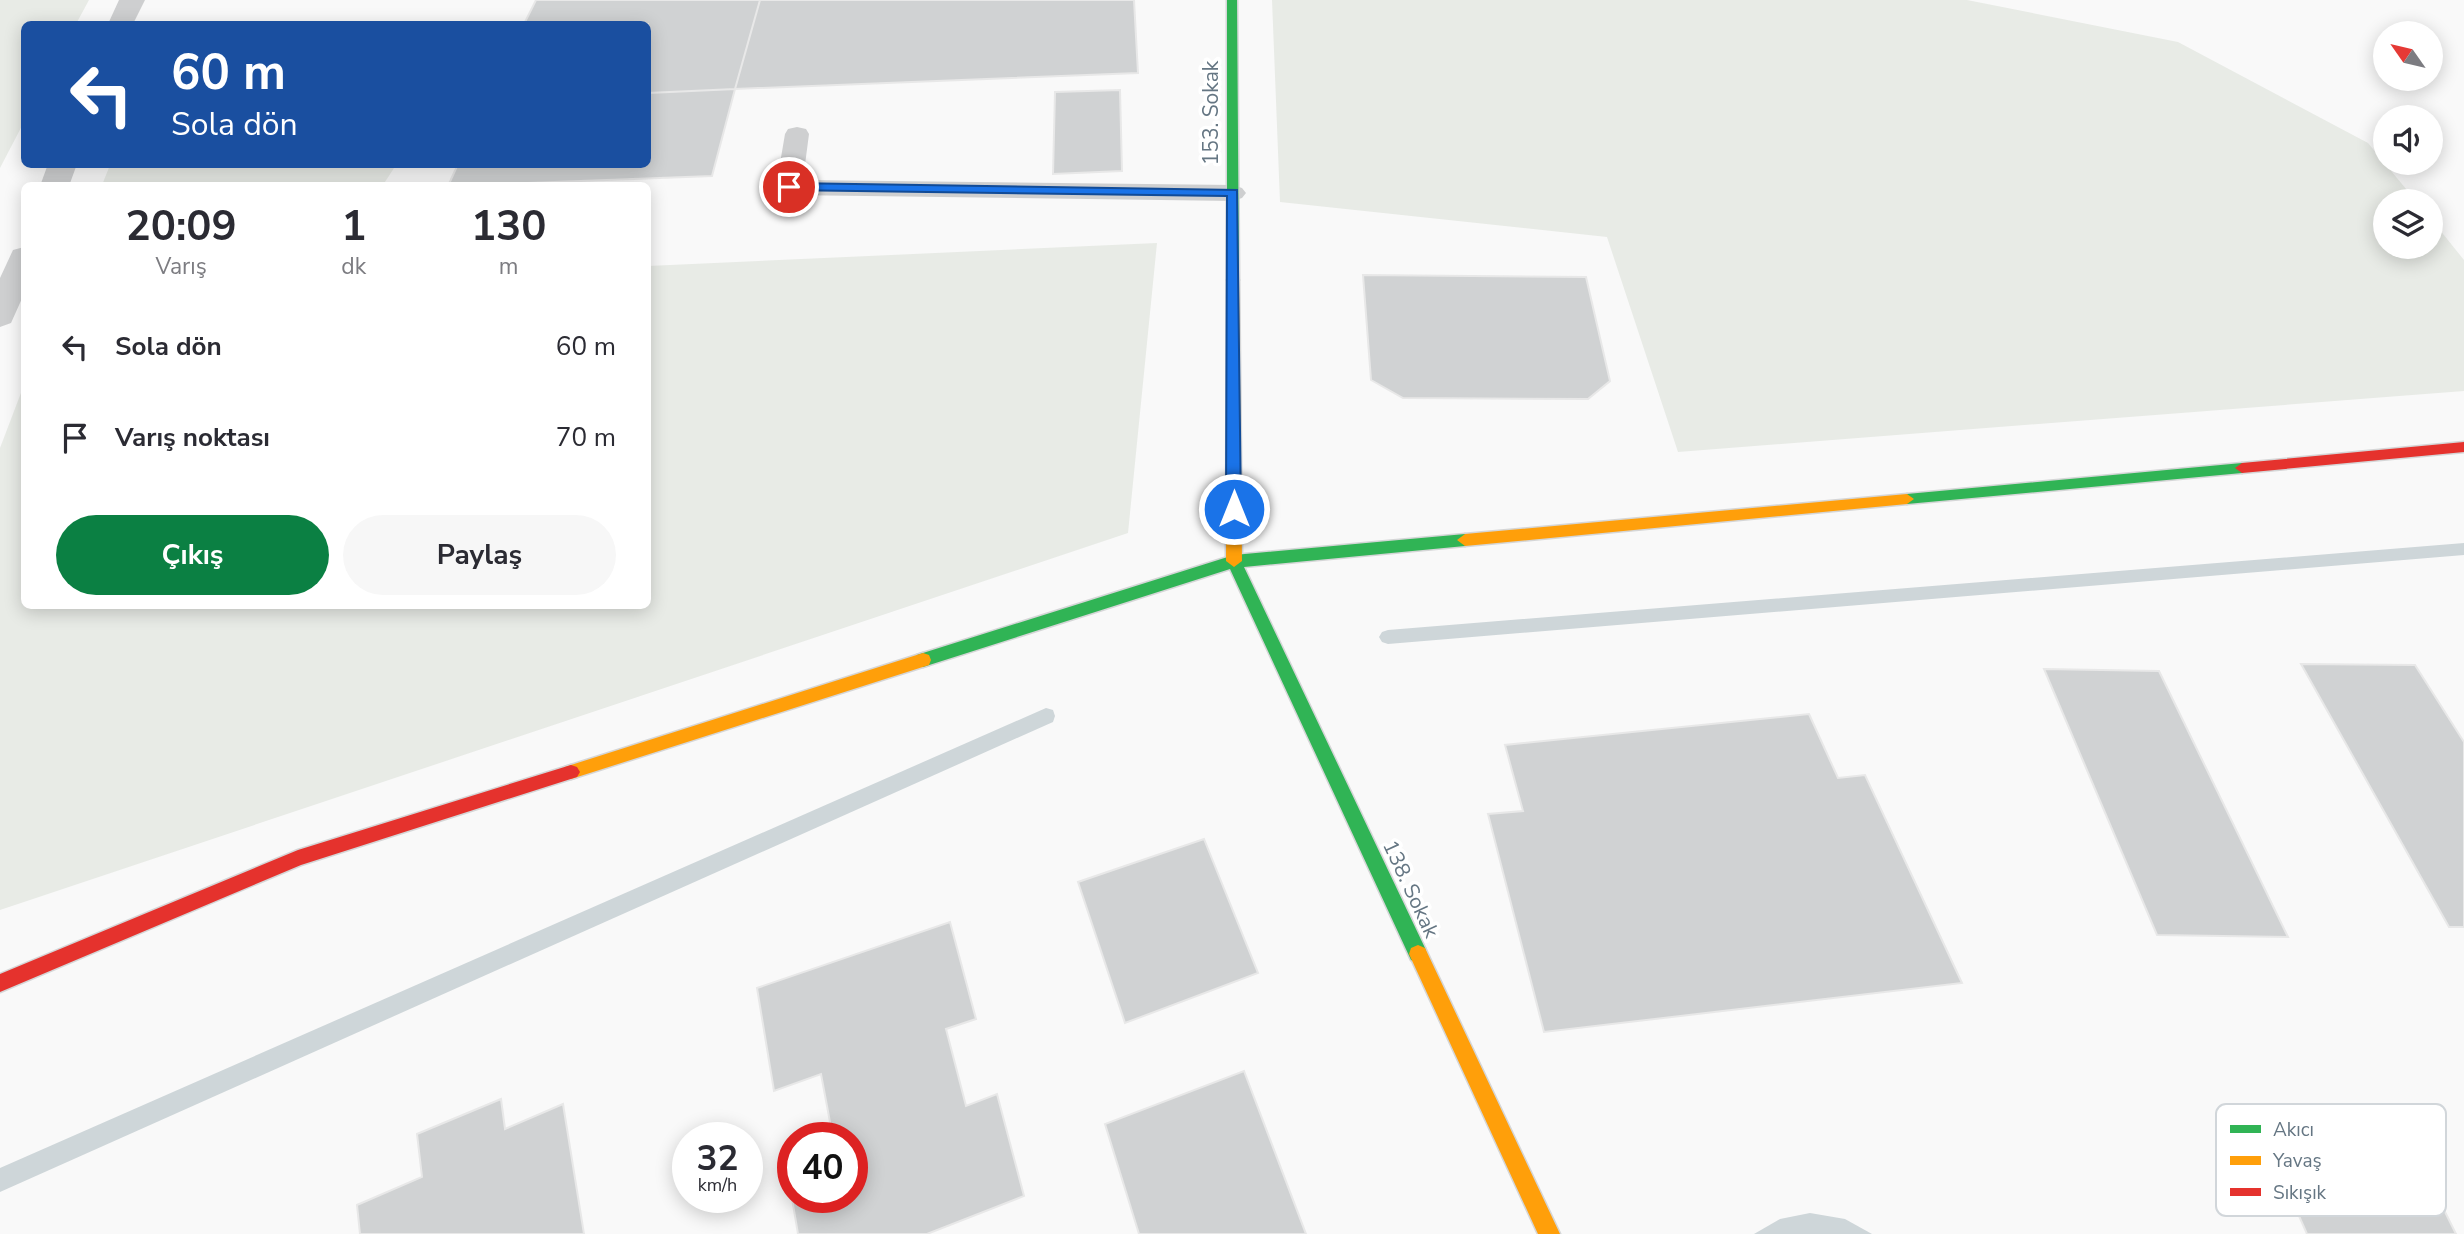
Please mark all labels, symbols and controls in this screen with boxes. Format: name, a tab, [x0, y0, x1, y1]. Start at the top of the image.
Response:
north arrow	[2373, 21, 2443, 91]
map controls	[2373, 21, 2443, 259]
text: 60 m	[171, 39, 286, 106]
icon: left	[56, 49, 147, 140]
street label: 153. Sokak	[1197, 60, 1225, 165]
text: Sola dön	[171, 103, 298, 146]
button: sound	[2373, 105, 2443, 175]
pin	[759, 157, 819, 217]
icon: arrive	[770, 168, 808, 206]
button: layers	[2373, 189, 2443, 259]
text: 20:09	[125, 198, 237, 255]
text: 1	[341, 198, 366, 255]
text: 130	[471, 198, 546, 255]
text: Varış	[155, 251, 207, 282]
text: dk	[341, 251, 366, 282]
text: m	[499, 251, 519, 282]
icon: left	[56, 328, 94, 366]
text: Sola dön	[115, 329, 222, 364]
text: 60 m	[556, 329, 616, 364]
icon: arrive	[56, 419, 94, 457]
text: Varış noktası	[115, 420, 270, 455]
text: 70 m	[556, 420, 616, 455]
position arrow	[1197, 472, 1271, 546]
button: Çıkış	[56, 515, 329, 595]
button: Paylaş	[343, 515, 616, 595]
street label: 138. Sokak	[1376, 836, 1446, 943]
legend	[2216, 1104, 2446, 1216]
text: Akıcı	[2273, 1117, 2314, 1143]
speed limit sign: 40	[777, 1122, 868, 1213]
text: 32	[696, 1135, 739, 1182]
text: Yavaş	[2272, 1148, 2322, 1174]
text: km/h	[698, 1173, 737, 1197]
text: Sıkışık	[2273, 1180, 2327, 1206]

